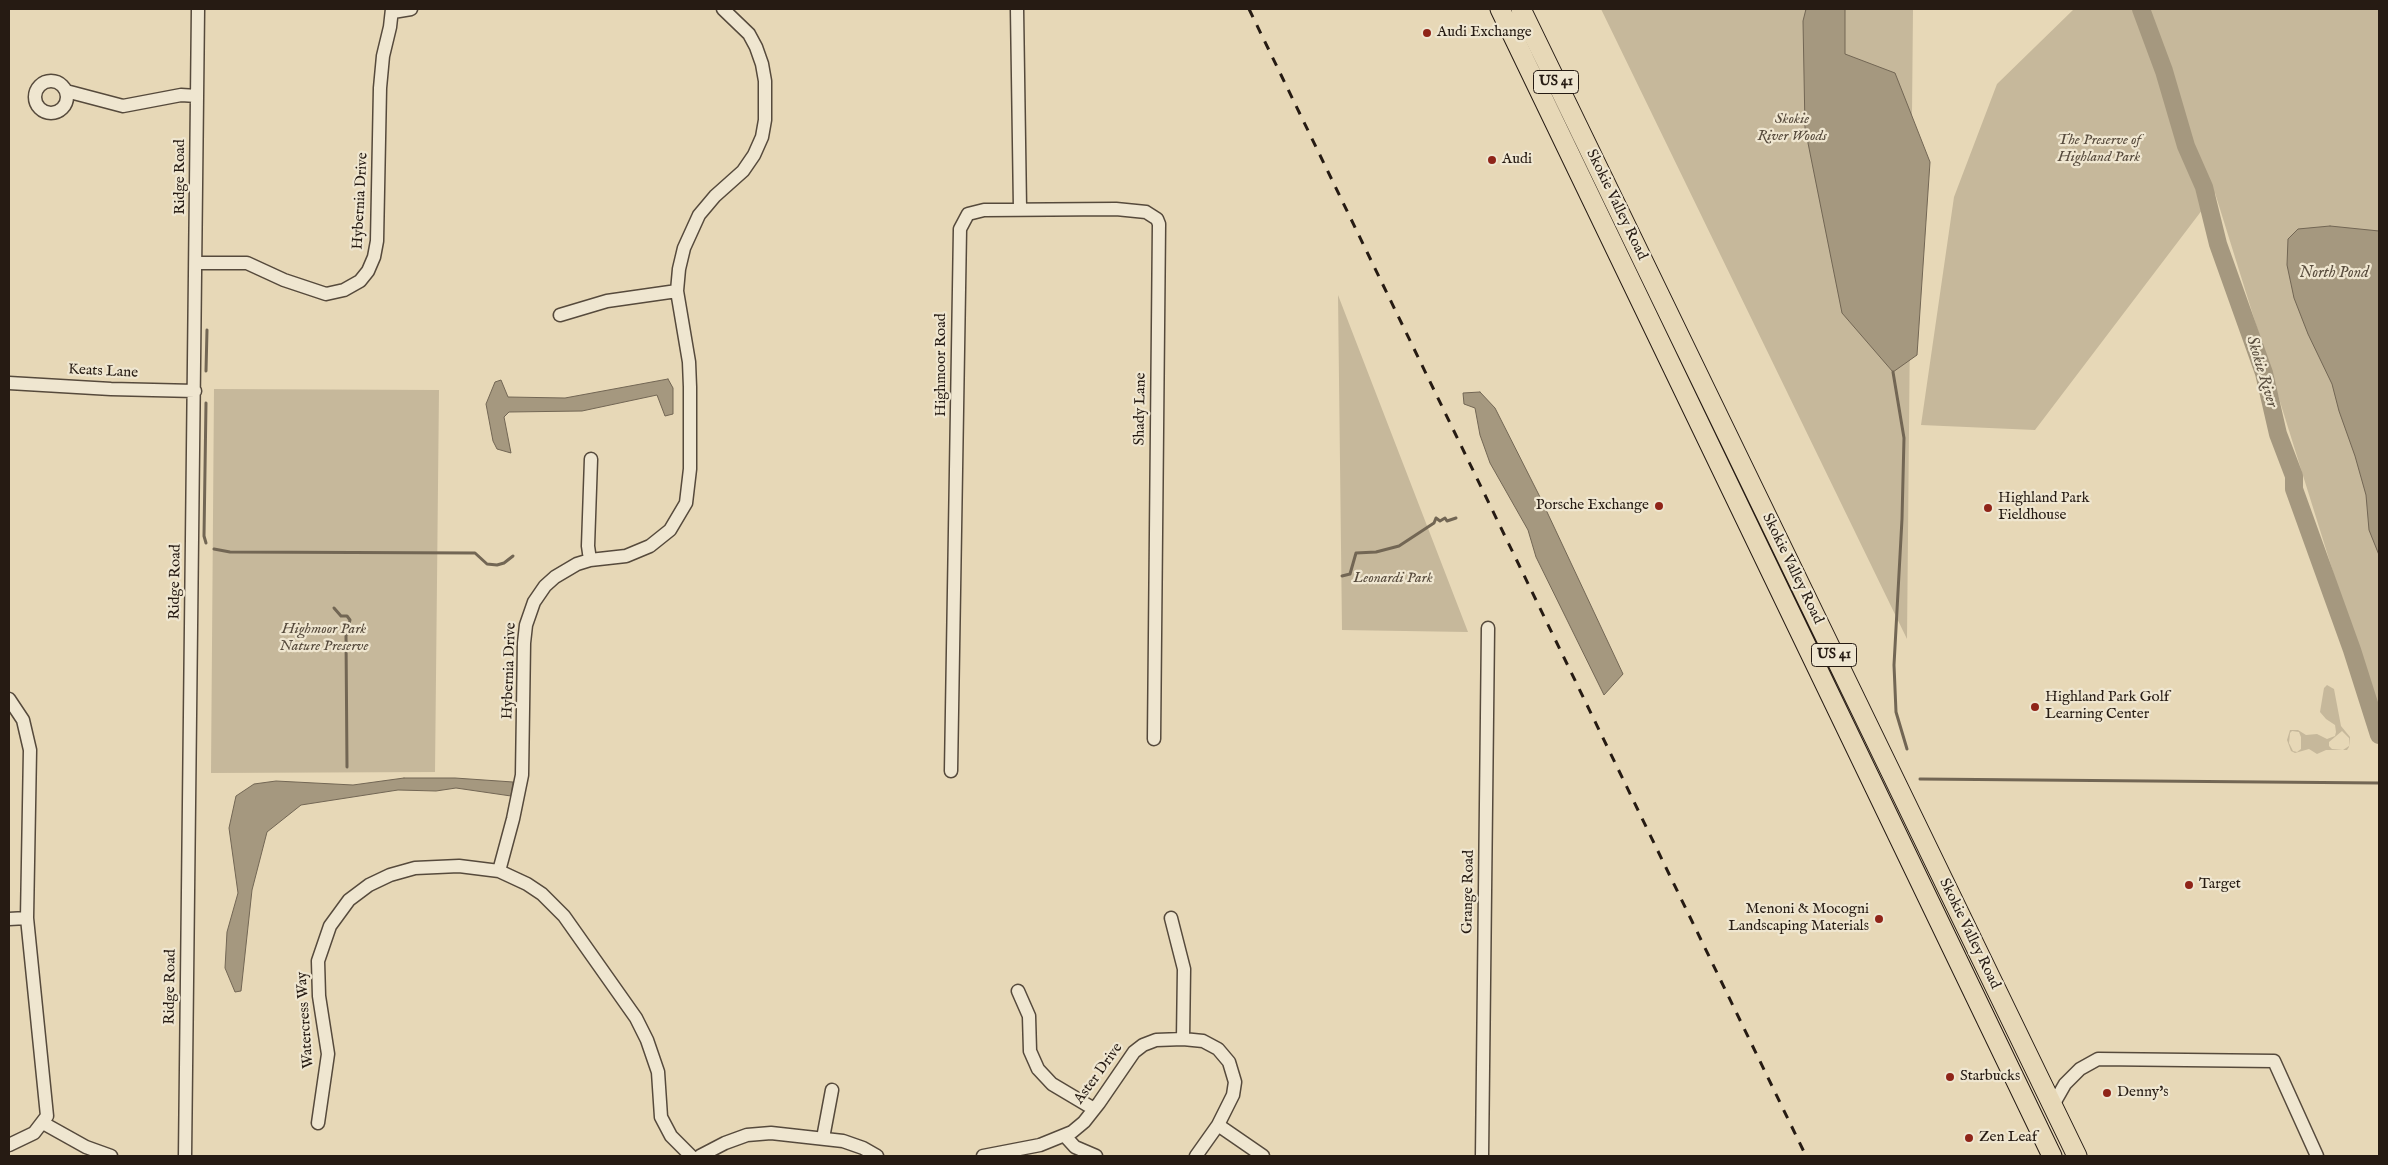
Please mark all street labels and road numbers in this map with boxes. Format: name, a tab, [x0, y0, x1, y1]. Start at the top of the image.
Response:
road number: US 41	[1534, 70, 1578, 94]
street label: Ridge Road	[172, 139, 190, 215]
street label: Skokie Valley Road	[1581, 147, 1651, 263]
street label: Hybernia Drive	[349, 152, 373, 250]
street label: Highmoor Road	[933, 313, 951, 417]
street label: Keats Lane	[68, 361, 138, 383]
street label: Shady Lane	[1131, 372, 1151, 446]
street label: Skokie Valley Road	[1757, 511, 1827, 627]
street label: Ridge Road	[166, 544, 186, 620]
street label: Hybernia Drive	[499, 622, 521, 720]
road number: US 41	[1812, 644, 1856, 666]
street label: Grange Road	[1459, 850, 1479, 934]
street label: Skokie Valley Road	[1934, 876, 2004, 992]
street label: Ridge Road	[161, 949, 181, 1025]
street label: Watercress Way	[294, 971, 318, 1069]
street label: Aster Drive	[1071, 1040, 1127, 1108]

